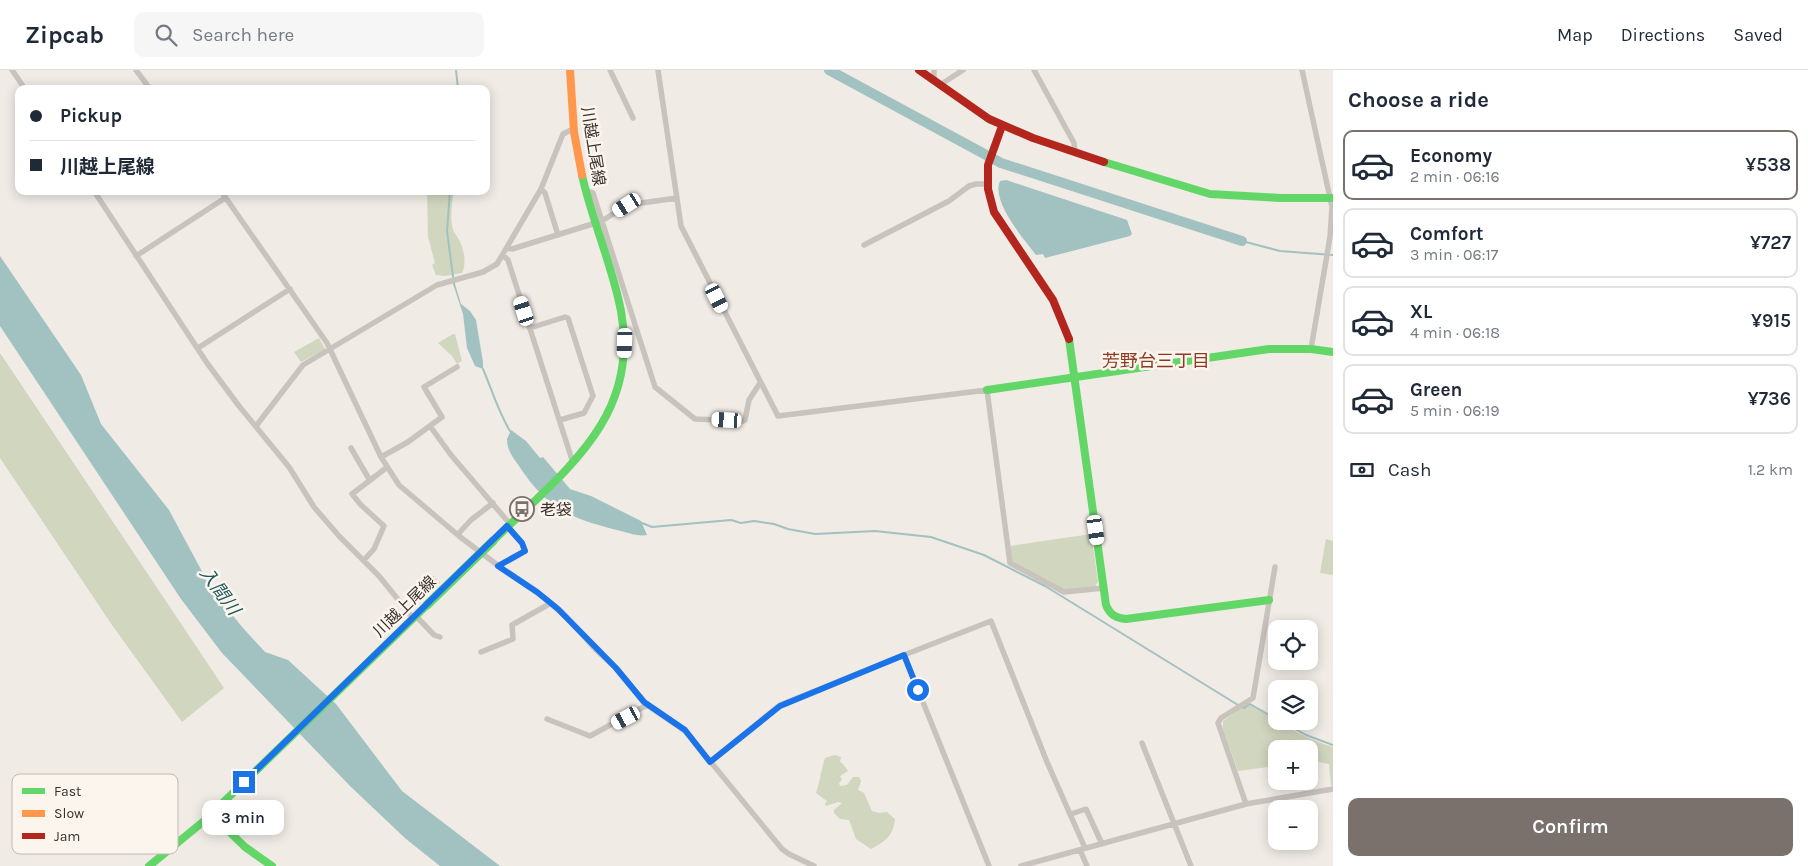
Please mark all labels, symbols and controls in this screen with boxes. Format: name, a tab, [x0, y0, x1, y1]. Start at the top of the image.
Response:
search box	[134, 12, 484, 57]
text: Zipcab	[25, 21, 104, 49]
icon: search	[152, 21, 180, 49]
text: Search here	[192, 24, 294, 46]
text: Map	[1557, 24, 1593, 46]
text: Directions	[1621, 24, 1705, 46]
text: Saved	[1733, 24, 1783, 46]
text: Choose a ride	[1348, 87, 1489, 113]
text: Pickup	[60, 105, 122, 127]
street label: 川越上尾線	[578, 105, 609, 187]
icon: car	[1350, 143, 1395, 188]
text: Economy	[1410, 145, 1492, 167]
text: ¥538	[1745, 154, 1791, 176]
text: 川越上尾線	[60, 156, 155, 178]
text: 2 min · 06:16	[1410, 167, 1500, 186]
car	[610, 191, 643, 219]
icon: car	[1350, 221, 1395, 266]
text: Comfort	[1410, 223, 1484, 245]
text: ¥727	[1750, 232, 1791, 254]
text: 3 min · 06:17	[1410, 245, 1498, 264]
car	[703, 281, 730, 315]
car	[512, 294, 535, 328]
icon: car	[1350, 299, 1395, 344]
text: XL	[1410, 301, 1432, 323]
text: ¥915	[1751, 310, 1791, 332]
text: 4 min · 06:18	[1410, 323, 1500, 342]
car	[616, 328, 633, 358]
district label: 芳野台三丁目	[1102, 350, 1210, 372]
icon: car	[1350, 377, 1395, 422]
text: Green	[1410, 379, 1462, 401]
text: ¥736	[1748, 388, 1791, 410]
text: 5 min · 06:19	[1410, 401, 1500, 420]
car	[711, 412, 742, 428]
icon: cash	[1348, 456, 1376, 484]
text: Cash	[1388, 459, 1432, 481]
text: 1.2 km	[1748, 460, 1793, 479]
bus stop icon: 老袋	[509, 496, 535, 522]
place label: 老袋	[540, 500, 572, 519]
car	[1086, 514, 1105, 546]
water label: 入間川	[195, 563, 246, 621]
street label: 川越上尾線	[369, 572, 440, 641]
map controls	[1268, 620, 1318, 850]
button: locate	[1268, 620, 1318, 670]
route start	[907, 679, 929, 701]
button: layers	[1268, 680, 1318, 730]
car	[609, 704, 642, 732]
button: +	[1268, 740, 1318, 790]
route end	[233, 771, 255, 793]
legend	[12, 774, 178, 854]
text: Fast	[54, 783, 81, 800]
button: Confirm	[1348, 798, 1793, 856]
callout: 3 min	[203, 800, 285, 834]
button: −	[1268, 800, 1318, 850]
text: Slow	[54, 805, 84, 822]
text: 3 min	[221, 808, 265, 827]
text: Jam	[54, 828, 80, 845]

